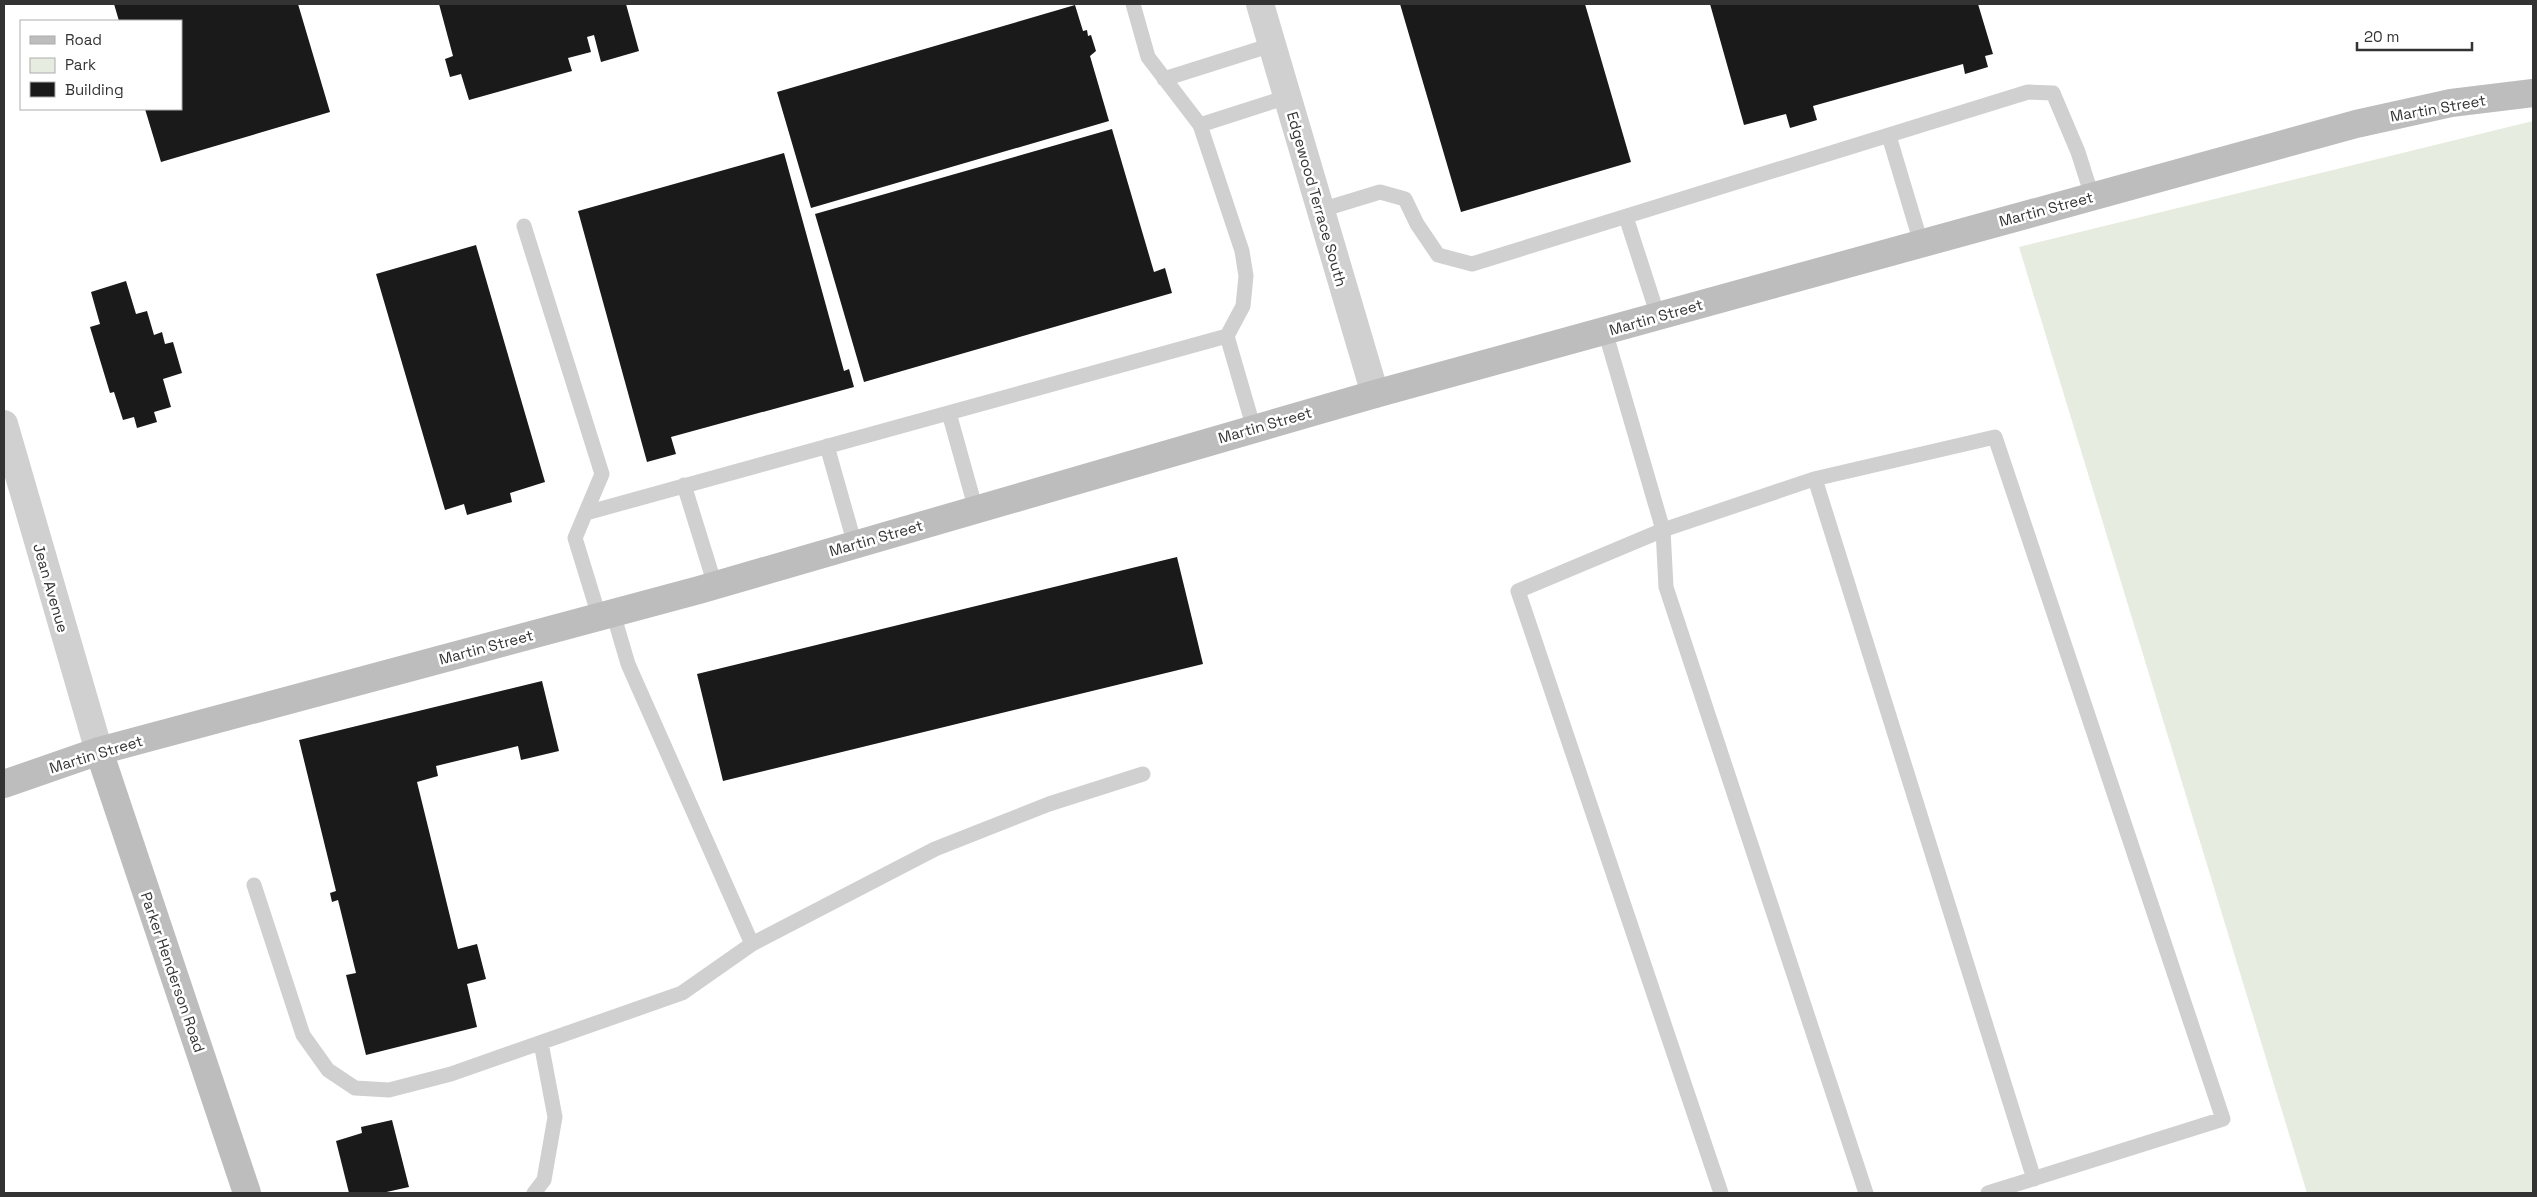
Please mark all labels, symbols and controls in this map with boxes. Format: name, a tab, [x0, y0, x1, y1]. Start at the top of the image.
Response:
legend	[20, 20, 182, 110]
scale bar	[2357, 20, 2472, 52]
text: 20 m	[2364, 27, 2399, 46]
text: Road	[65, 30, 102, 49]
text: Park	[65, 55, 96, 74]
text: Building	[65, 80, 124, 99]
street label: Martin Street	[2389, 90, 2487, 126]
street label: Edgewood Terrace South	[1283, 109, 1351, 289]
street label: Martin Street	[1997, 187, 2095, 231]
street label: Martin Street	[1607, 295, 1705, 339]
street label: Martin Street	[1216, 403, 1314, 447]
street label: Martin Street	[827, 516, 925, 560]
street label: Jean Avenue	[29, 541, 73, 635]
street label: Martin Street	[437, 625, 535, 669]
street label: Martin Street	[47, 731, 145, 777]
street label: Parker Henderson Road	[137, 889, 209, 1055]

